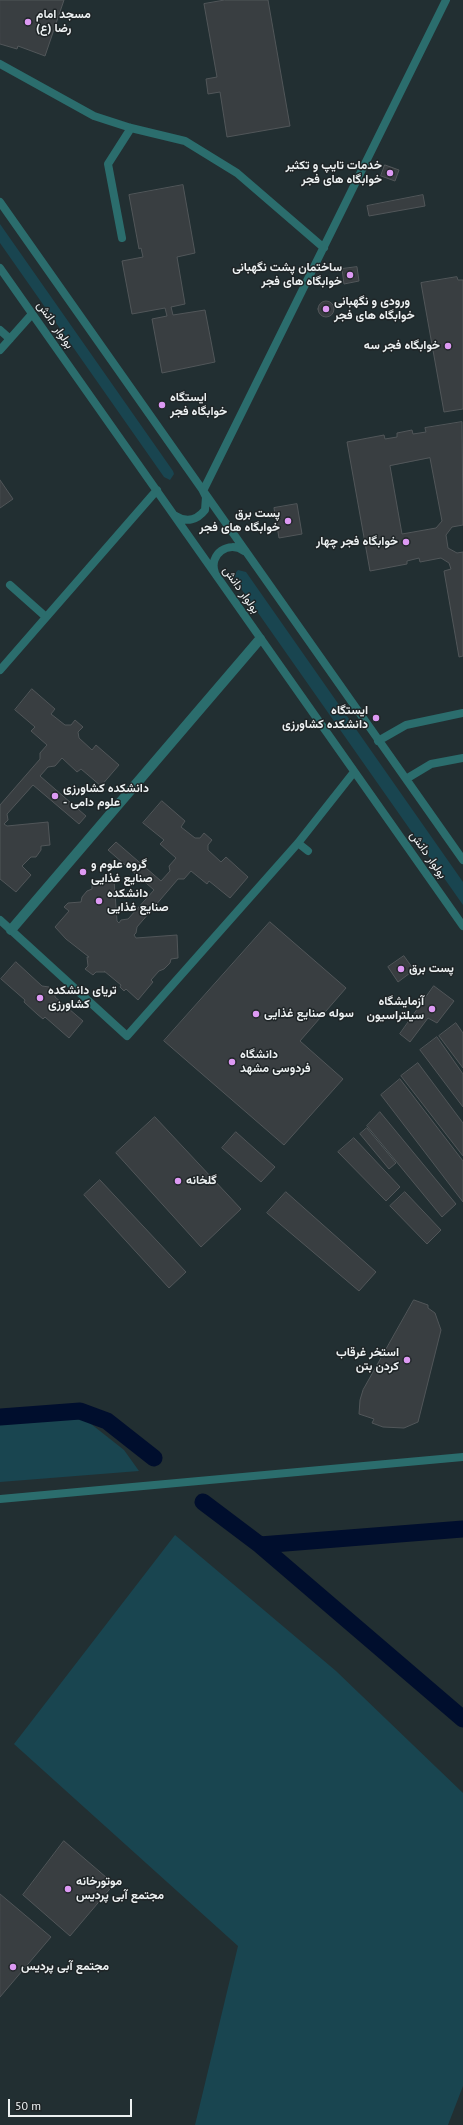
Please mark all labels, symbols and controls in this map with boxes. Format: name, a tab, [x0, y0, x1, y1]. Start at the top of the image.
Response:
place label: مسجد امام رضا (ع)	[36, 8, 91, 36]
marker: مسجد امام رضا (ع)	[23, 17, 33, 27]
place label: خدمات تایپ و تکثیر خوابگاه های فجر	[286, 159, 382, 187]
marker: خدمات تایپ و تکثیر خوابگاه های فجر	[385, 168, 395, 178]
place label: ساختمان پشت نگهبانی خوابگاه های فجر	[232, 261, 342, 289]
marker: ساختمان پشت نگهبانی خوابگاه های فجر	[345, 270, 355, 280]
place label: ورودی و نگهبانی خوابگاه های فجر	[334, 295, 415, 323]
street label: بولوار دانش	[33, 299, 77, 351]
marker: ورودی و نگهبانی خوابگاه های فجر	[321, 304, 331, 314]
place label: خوابگاه فجر سه	[364, 339, 440, 353]
marker: خوابگاه فجر سه	[443, 341, 453, 351]
place label: ایستگاه خوابگاه فجر	[170, 391, 227, 419]
marker: ایستگاه خوابگاه فجر	[157, 400, 167, 410]
place label: پست برق خوابگاه های فجر	[199, 507, 280, 535]
marker: پست برق خوابگاه های فجر	[283, 516, 293, 526]
place label: خوابگاه فجر چهار	[316, 535, 398, 549]
marker: خوابگاه فجر چهار	[401, 537, 411, 547]
street label: بولوار دانش	[219, 564, 263, 616]
place label: ایستگاه دانشکده کشاورزی	[282, 704, 368, 732]
marker: ایستگاه دانشکده کشاورزی	[371, 713, 381, 723]
place label: دانشکده کشاورزی - علوم دامی	[63, 782, 149, 810]
marker: دانشکده کشاورزی - علوم دامی	[50, 791, 60, 801]
street label: بولوار دانش	[406, 829, 450, 881]
place label: گروه علوم و صنایع غذایی	[91, 858, 153, 886]
marker: گروه علوم و صنایع غذایی	[78, 867, 88, 877]
place label: دانشکده صنایع غذایی	[107, 887, 169, 915]
marker: دانشکده صنایع غذایی	[94, 896, 104, 906]
place label: پست برق	[409, 962, 454, 976]
marker: پست برق	[396, 964, 406, 974]
place label: تریای دانشکده کشاورزی	[48, 984, 117, 1012]
marker: تریای دانشکده کشاورزی	[35, 993, 45, 1003]
place label: آزمایشگاه سیلتراسیون	[367, 995, 424, 1023]
marker: آزمایشگاه سیلتراسیون	[427, 1004, 437, 1014]
place label: سوله صنایع غذایی	[264, 1007, 354, 1021]
marker: سوله صنایع غذایی	[251, 1009, 261, 1019]
place label: دانشگاه فردوسی مشهد	[240, 1048, 311, 1076]
marker: دانشگاه فردوسی مشهد	[227, 1057, 237, 1067]
place label: گلخانه	[186, 1174, 217, 1188]
marker: گلخانه	[173, 1176, 183, 1186]
place label: استخر غرقاب کردن بتن	[336, 1346, 399, 1374]
marker: استخر غرقاب کردن بتن	[402, 1355, 412, 1365]
place label: موتورخانه مجتمع آبی پردیس	[76, 1875, 164, 1903]
marker: موتورخانه مجتمع آبی پردیس	[63, 1884, 73, 1894]
place label: مجتمع آبی پردیس	[21, 1960, 109, 1974]
marker: مجتمع آبی پردیس	[8, 1962, 18, 1972]
scale bar	[10, 2091, 134, 2117]
text: 50 m	[15, 2098, 41, 2113]

